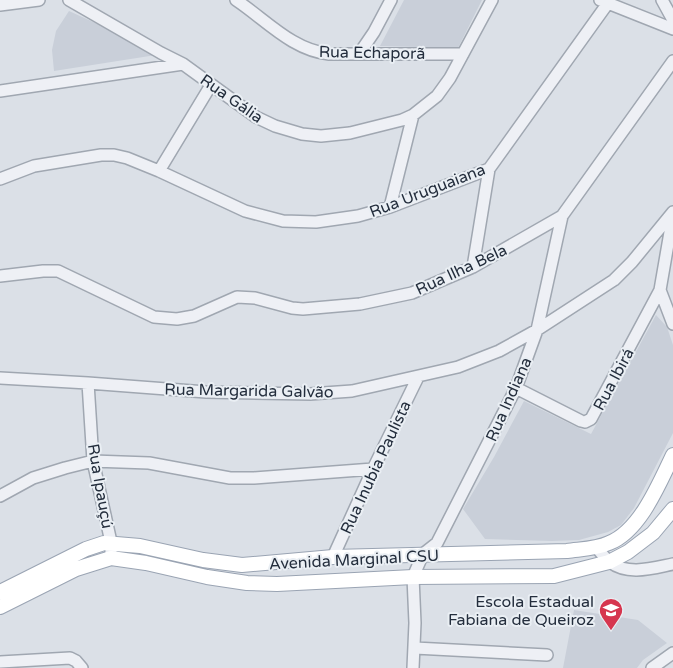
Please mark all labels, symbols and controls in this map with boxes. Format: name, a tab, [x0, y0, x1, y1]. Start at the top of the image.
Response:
street label: Rua Echaporã	[319, 42, 425, 64]
street label: Rua Gália	[196, 70, 267, 128]
street label: Rua Uruguaiana	[367, 160, 488, 222]
street label: Rua Ilha Bela	[413, 240, 510, 300]
street label: Rua Ibirá	[589, 345, 639, 414]
street label: Rua Indiana	[481, 354, 536, 445]
street label: Rua Margarida Galvão	[164, 380, 334, 402]
street label: Rua Inubia Paulista	[336, 397, 416, 537]
street label: Rua Ipauçú	[83, 442, 117, 530]
street label: Avenida Marginal CSU	[269, 546, 440, 574]
place label: Escola Estadual Fabiana de Queiroz	[448, 592, 594, 630]
school or university icon: Escola Estadual Fabiana de Queiroz	[598, 597, 624, 631]

